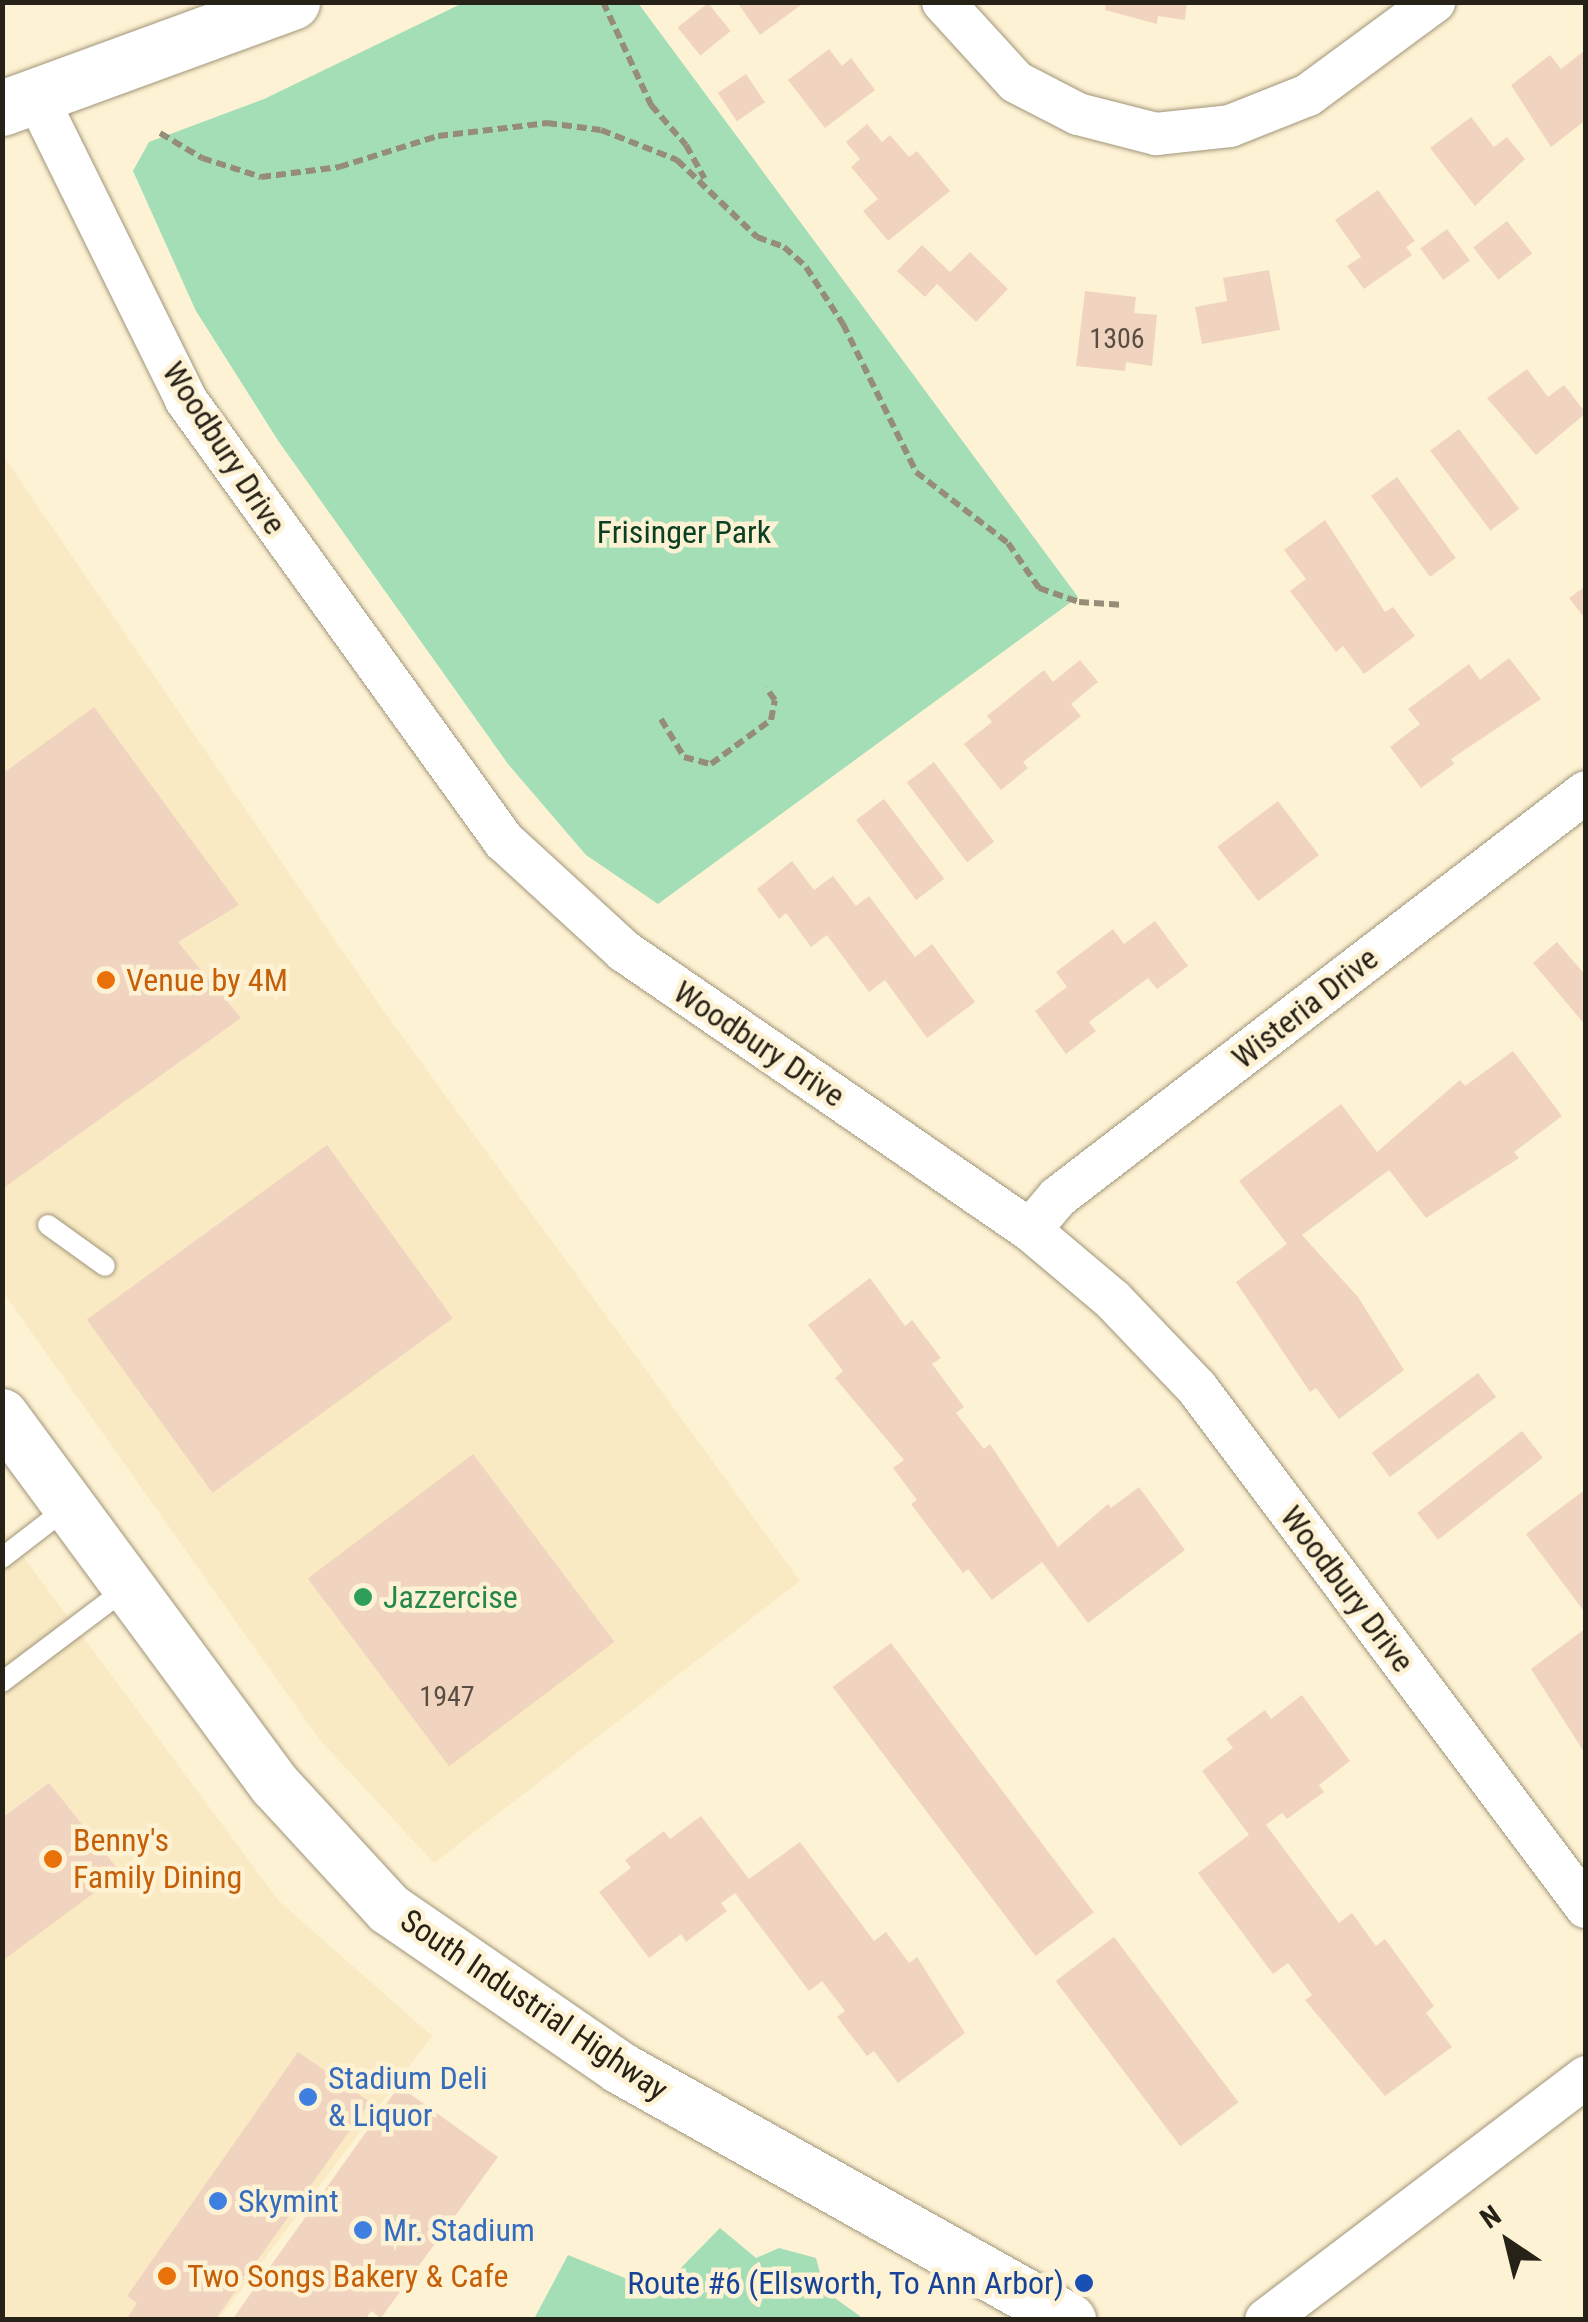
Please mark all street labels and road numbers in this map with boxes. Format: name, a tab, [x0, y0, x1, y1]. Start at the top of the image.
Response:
street label: Woodbury Drive	[154, 355, 294, 541]
street label: Wisteria Drive	[1224, 939, 1386, 1077]
street label: Woodbury Drive	[666, 973, 852, 1115]
street label: Woodbury Drive	[1272, 1499, 1422, 1679]
street label: South Industrial Highway	[393, 1901, 675, 2109]

